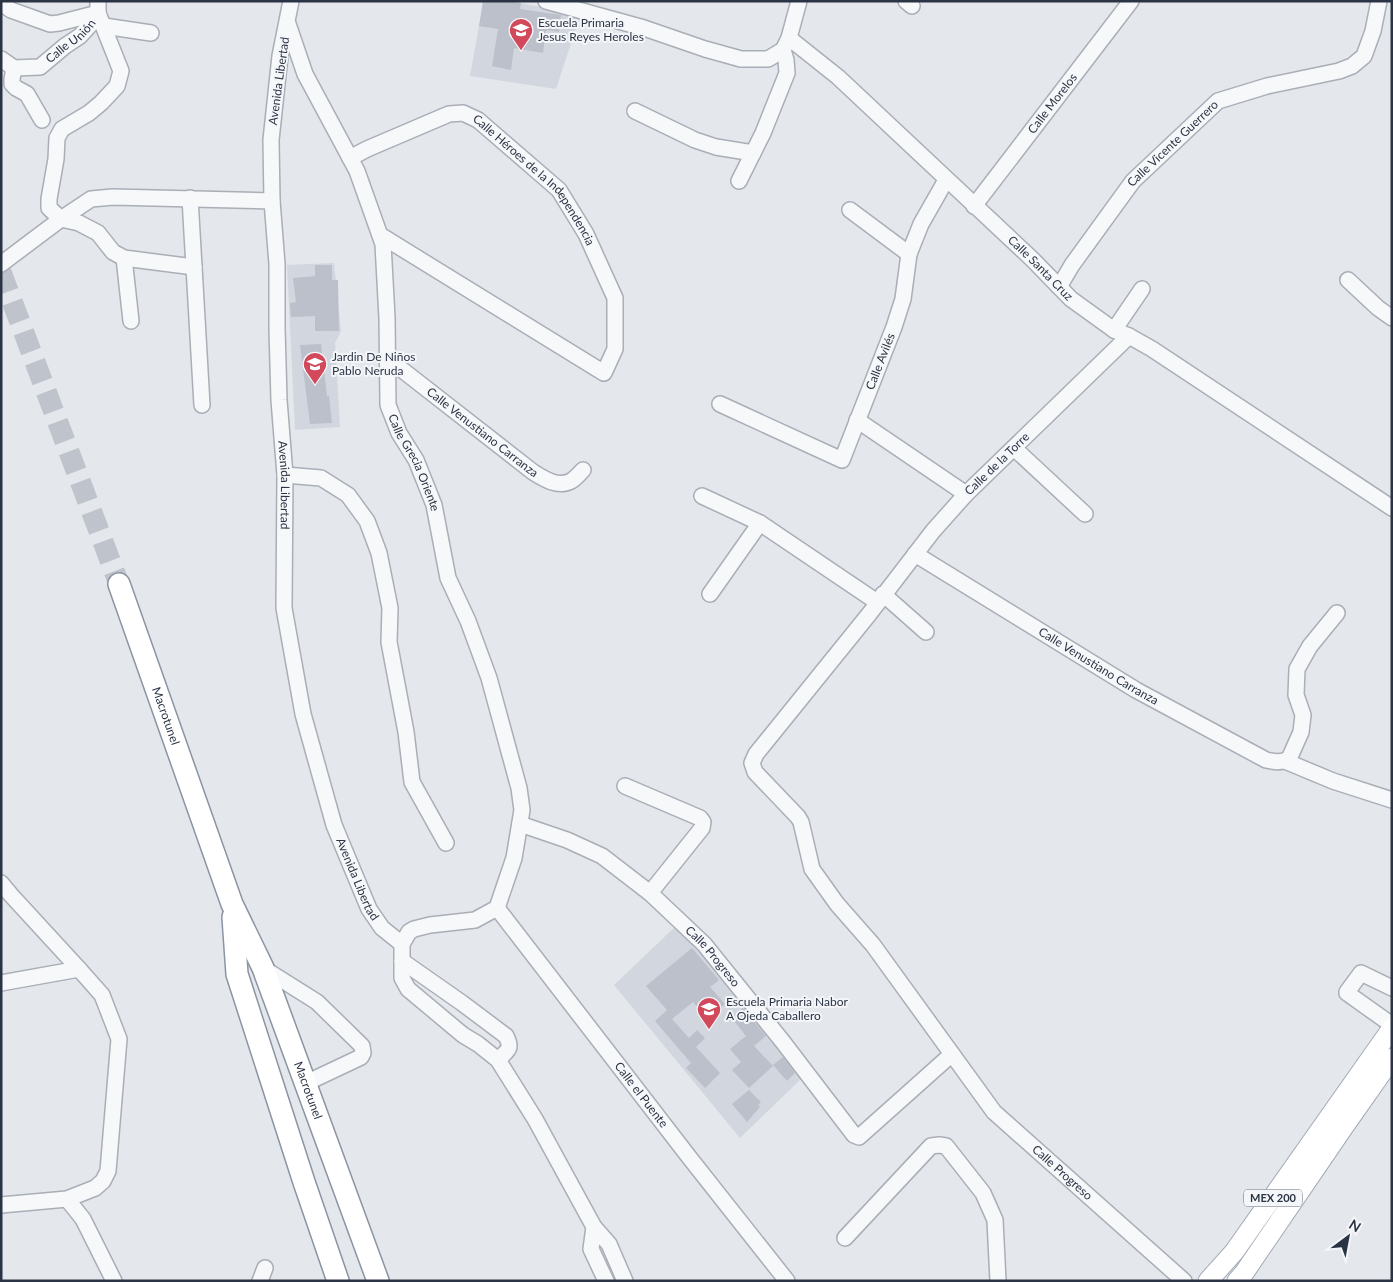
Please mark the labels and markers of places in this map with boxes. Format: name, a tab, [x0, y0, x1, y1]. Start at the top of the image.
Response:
place label: Escuela Primaria Jesus Reyes Heroles	[538, 15, 644, 44]
school or university icon: Escuela Primaria Jesus Reyes Heroles	[508, 17, 534, 51]
place label: Jardin De Niños Pablo Neruda	[332, 349, 415, 378]
school or university icon: Jardin De Niños Pablo Neruda	[302, 351, 328, 385]
place label: Escuela Primaria Nabor A Ojeda Caballero	[726, 994, 849, 1023]
school or university icon: Escuela Primaria Nabor A Ojeda Caballero	[696, 996, 722, 1030]

